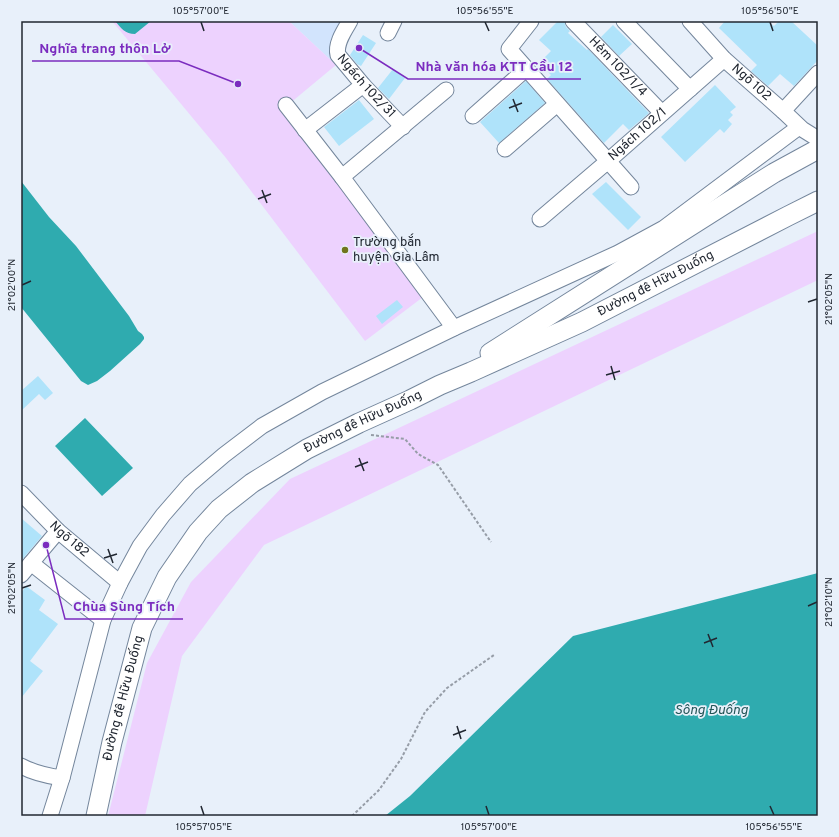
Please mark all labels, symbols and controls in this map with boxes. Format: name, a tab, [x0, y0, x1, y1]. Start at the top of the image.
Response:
text: 105°57'00"E	[173, 5, 229, 18]
text: 105°56'55"E	[456, 5, 514, 18]
text: 105°56'50"E	[741, 5, 799, 18]
street label: Hẻm 102/1/4	[585, 34, 650, 100]
callout: Nghĩa trang thôn Lở	[32, 35, 179, 61]
text: Nghĩa trang thôn Lở	[39, 41, 171, 58]
street label: Ngách 102/31	[333, 51, 399, 122]
callout: Nhà văn hóa KTT Cầu 12	[408, 53, 581, 79]
text: Nhà văn hóa KTT Cầu 12	[415, 59, 573, 76]
street label: Ngõ 102	[728, 61, 774, 105]
street label: Ngách 102/1	[605, 105, 671, 165]
place label: Trường bắn huyện Gia Lâm	[353, 233, 440, 266]
marker: Trường bắn huyện Gia Lâm	[340, 245, 350, 255]
street label: Đường đê Hữu Đuống	[595, 247, 717, 321]
text: 21°02'00"N	[6, 259, 19, 311]
text: 21°02'05"N	[823, 273, 836, 325]
street label: Đường đê Hữu Đuống	[301, 387, 425, 457]
street label: Ngõ 182	[45, 518, 92, 561]
text: 21°02'05"N	[6, 562, 19, 614]
text: 21°02'10"N	[823, 577, 836, 627]
callout: Chùa Sùng Tích	[65, 593, 183, 619]
text: Chùa Sùng Tích	[73, 599, 175, 616]
street label: Đường đê Hữu Đuống	[100, 634, 148, 762]
water label: Sông Đuống	[674, 702, 748, 719]
text: 105°57'05"E	[176, 821, 232, 834]
text: 105°57'00"E	[461, 821, 517, 834]
text: 105°56'55"E	[745, 821, 803, 834]

